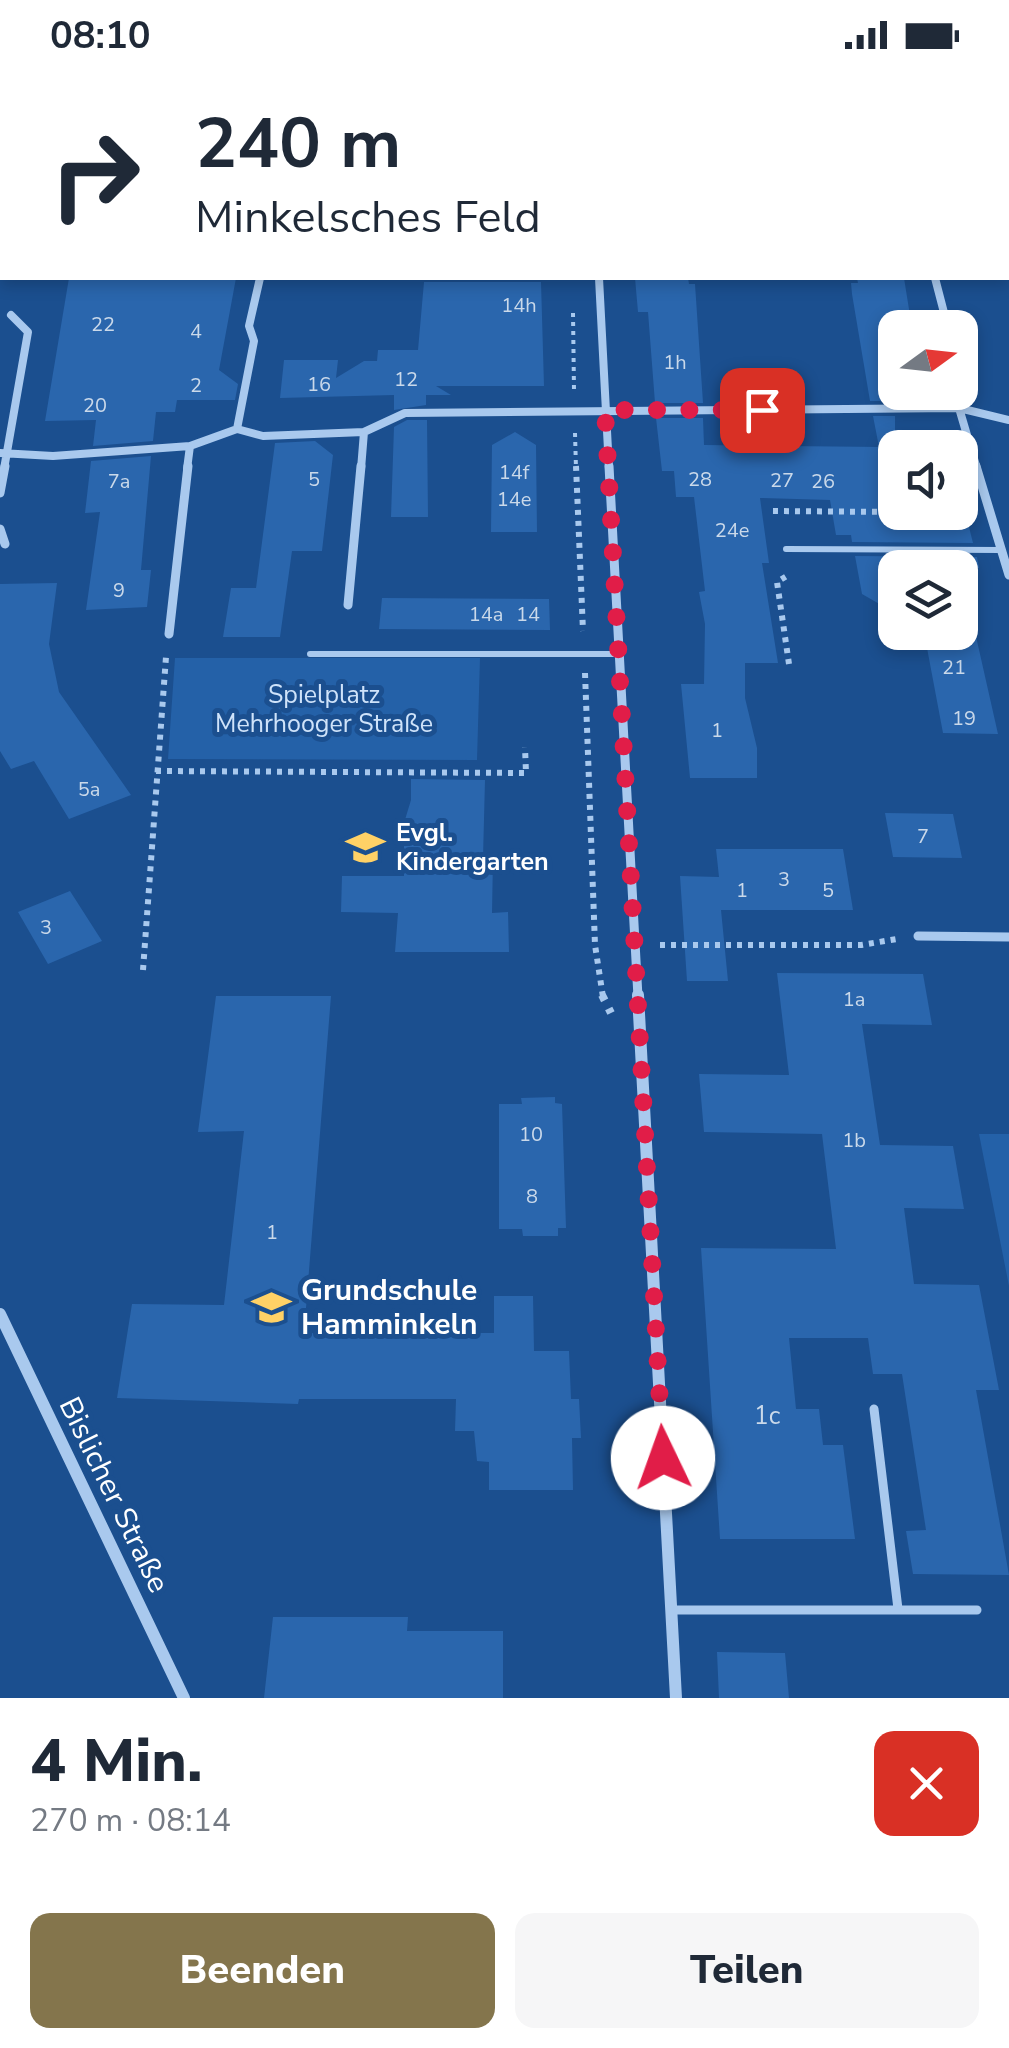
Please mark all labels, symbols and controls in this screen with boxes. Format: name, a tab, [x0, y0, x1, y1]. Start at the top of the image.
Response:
text: 08:10	[50, 10, 151, 61]
text: 240 m	[195, 96, 401, 192]
icon: right	[30, 110, 160, 240]
text: Minkelsches Feld	[195, 187, 541, 248]
house number: 14h	[501, 292, 537, 319]
north arrow	[878, 310, 978, 410]
map controls	[878, 310, 978, 650]
house number: 22	[91, 311, 115, 338]
house number: 4	[190, 318, 202, 345]
house number: 1h	[663, 349, 687, 376]
house number: 12	[394, 366, 418, 393]
pin	[720, 368, 805, 453]
house number: 16	[307, 371, 331, 398]
house number: 2	[190, 372, 202, 399]
icon: arrive	[735, 383, 790, 438]
house number: 20	[83, 392, 107, 419]
button: sound	[878, 430, 978, 530]
house number: 14f	[499, 459, 530, 486]
house number: 5	[308, 466, 320, 493]
house number: 28	[688, 466, 712, 493]
house number: 27	[770, 467, 794, 494]
house number: 7a	[108, 468, 130, 495]
house number: 26	[811, 468, 835, 495]
house number: 14e	[497, 486, 531, 513]
house number: 24e	[715, 517, 749, 544]
button: layers	[878, 550, 978, 650]
house number: 9	[113, 577, 125, 604]
house number: 14a	[469, 601, 503, 628]
house number: 14	[516, 601, 540, 628]
house number: 21	[942, 654, 966, 681]
park label: Spielplatz Mehrhooger Straße	[215, 678, 433, 741]
house number: 19	[952, 705, 976, 732]
house number: 1	[711, 717, 723, 744]
house number: 5a	[78, 776, 100, 803]
place label: Evgl. Kindergarten	[396, 816, 549, 879]
house number: 7	[917, 823, 929, 850]
school or university icon: Evgl. Kindergarten	[345, 826, 387, 868]
house number: 3	[778, 866, 790, 893]
house number: 1	[736, 877, 748, 904]
house number: 5	[822, 877, 834, 904]
house number: 3	[40, 914, 52, 941]
house number: 1a	[843, 986, 865, 1013]
house number: 10	[519, 1121, 543, 1148]
house number: 1b	[842, 1127, 866, 1154]
house number: 8	[526, 1183, 538, 1210]
house number: 1	[266, 1219, 278, 1246]
place label: Grundschule Hamminkeln	[301, 1270, 478, 1345]
school or university icon: Grundschule Hamminkeln	[250, 1286, 292, 1328]
street label: Bislicher Straße	[49, 1390, 179, 1600]
house number: 1c	[754, 1399, 781, 1433]
position arrow	[611, 1406, 715, 1510]
text: 4 Min.	[30, 1720, 203, 1802]
button: close	[874, 1731, 979, 1836]
text: 270 m · 08:14	[30, 1799, 231, 1842]
button: Beenden	[30, 1913, 495, 2028]
button: Teilen	[515, 1913, 979, 2028]

